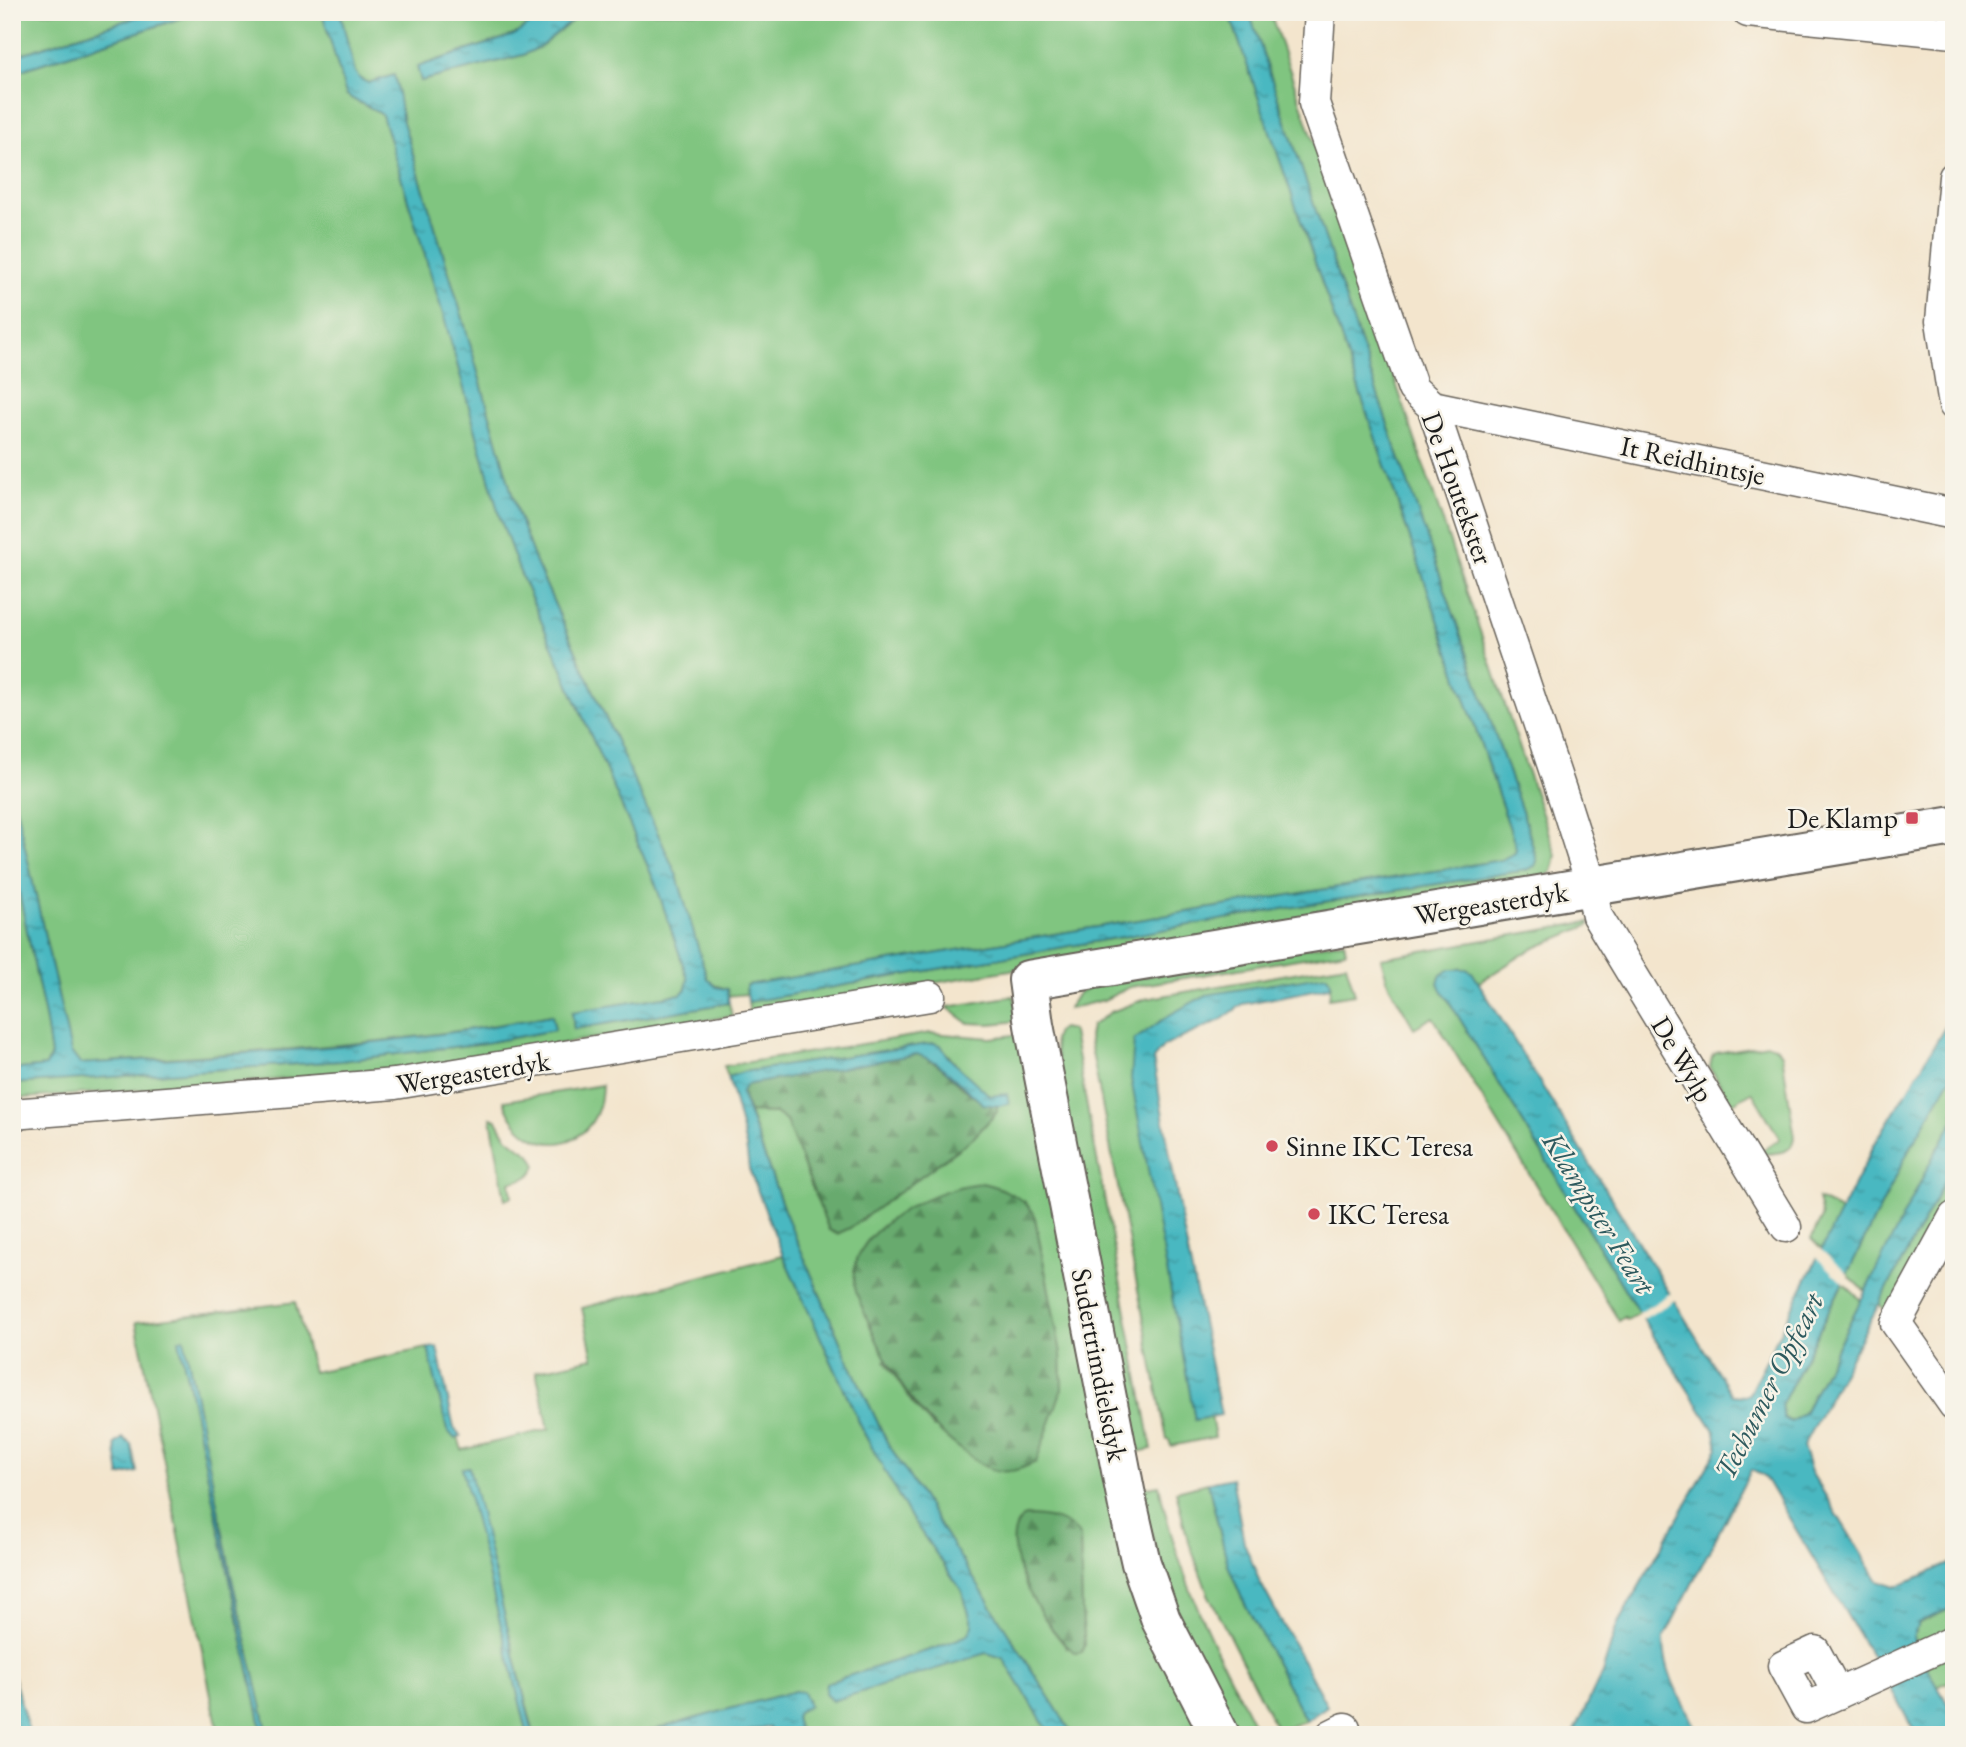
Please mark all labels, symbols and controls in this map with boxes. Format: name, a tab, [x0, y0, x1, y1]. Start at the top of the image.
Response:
street label: De Houtekster	[1414, 407, 1502, 570]
street label: It Reidhintsje	[1617, 427, 1769, 493]
place label: De Klamp	[1787, 800, 1898, 836]
marker: De Klamp	[1904, 810, 1920, 826]
street label: Wergeasterdyk	[1412, 873, 1571, 933]
street label: De Wylp	[1643, 1009, 1723, 1109]
street label: Wergeasterdyk	[394, 1042, 553, 1102]
water label: Klampster Feart	[1533, 1123, 1666, 1303]
place label: Sinne IKC Teresa	[1286, 1128, 1474, 1164]
marker: Sinne IKC Teresa	[1264, 1138, 1280, 1154]
place label: IKC Teresa	[1328, 1196, 1450, 1232]
marker: IKC Teresa	[1306, 1206, 1322, 1222]
street label: Sudertrimdielsdyk	[1064, 1265, 1137, 1466]
water label: Techumer Opfeart	[1705, 1285, 1833, 1486]

